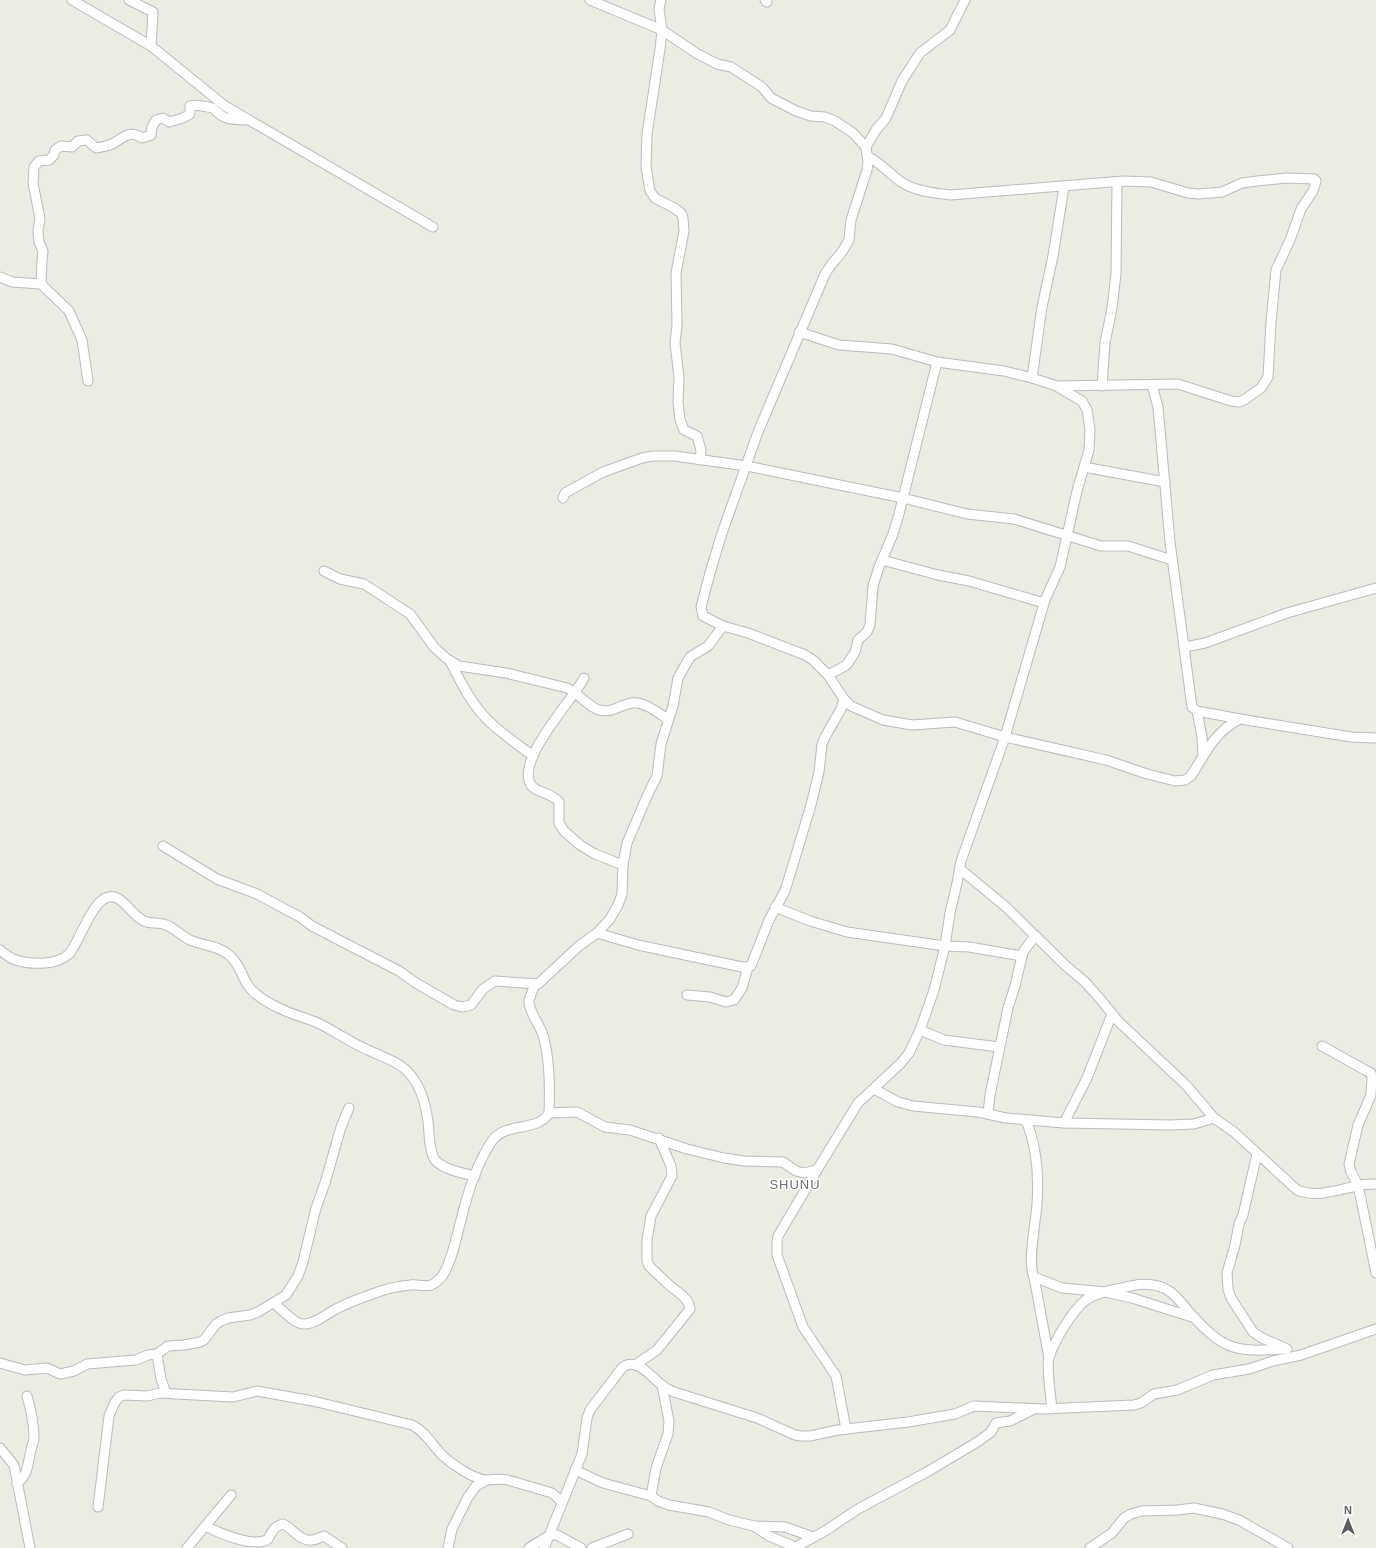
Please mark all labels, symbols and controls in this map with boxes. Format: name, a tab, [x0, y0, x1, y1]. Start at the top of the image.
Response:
district label: SHUNU	[769, 1177, 821, 1192]
north arrow	[1328, 1500, 1368, 1540]
text: N	[1344, 1504, 1352, 1516]

